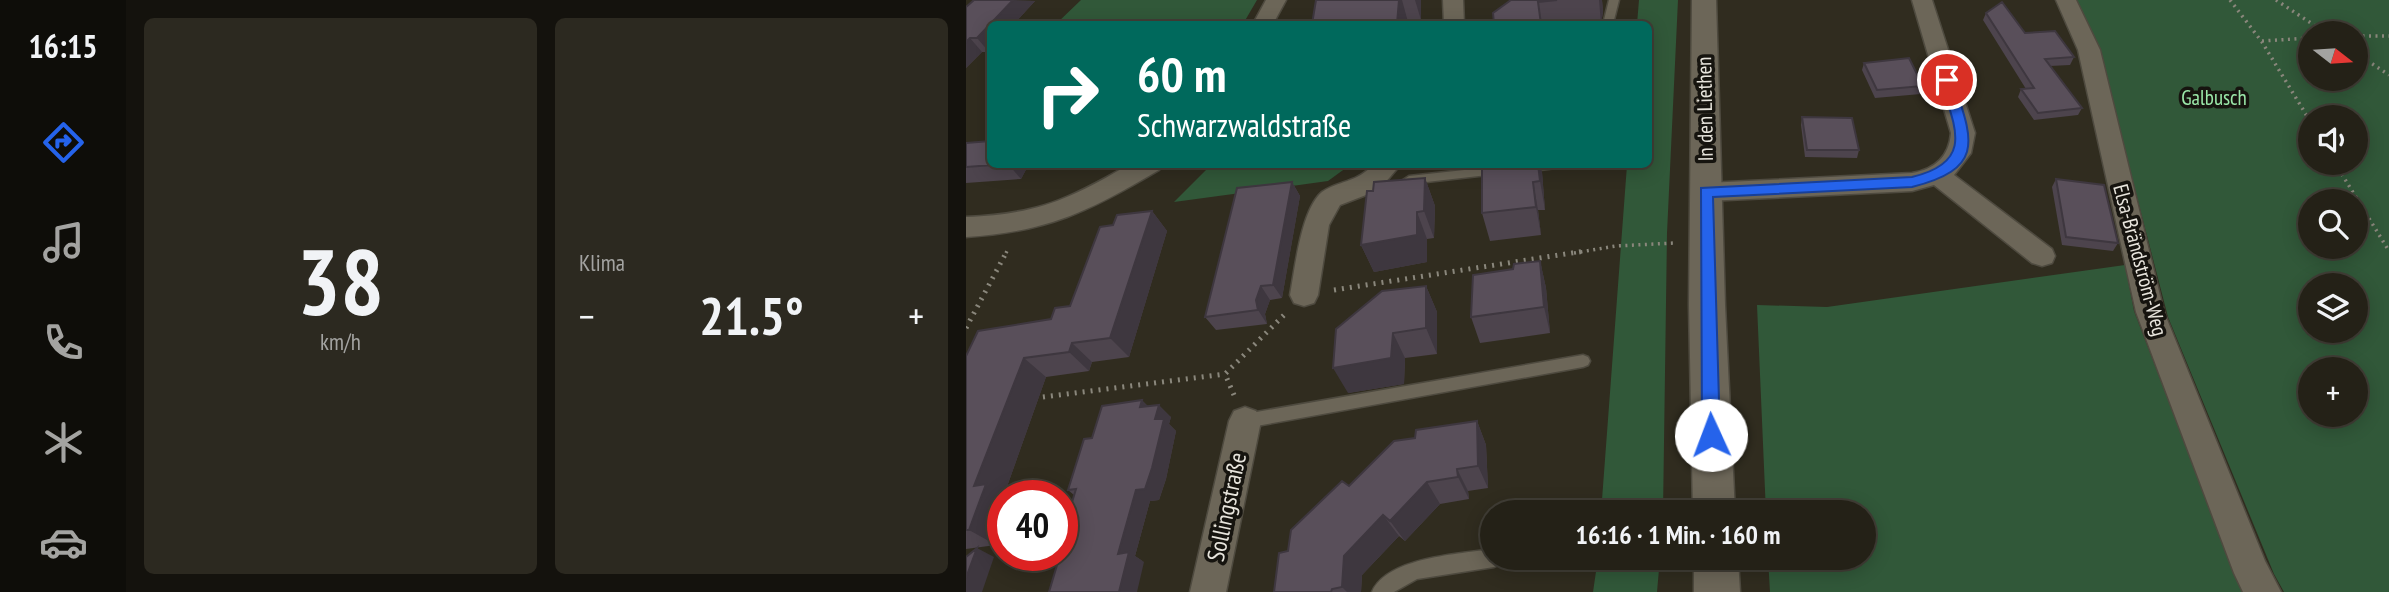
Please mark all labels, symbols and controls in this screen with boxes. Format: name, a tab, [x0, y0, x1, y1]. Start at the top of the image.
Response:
north arrow	[2298, 21, 2368, 91]
map controls	[2298, 21, 2368, 427]
text: 16:15	[28, 25, 98, 67]
text: 60 m	[1137, 42, 1226, 106]
icon: right	[1022, 49, 1113, 140]
pin	[1917, 50, 1977, 110]
street label: In den Liethen	[1690, 56, 1719, 162]
icon: arrive	[1928, 61, 1966, 99]
park label: Galbusch	[2181, 84, 2247, 111]
text: Schwarzwaldstraße	[1137, 104, 1351, 146]
button: sound	[2298, 105, 2368, 175]
icon: directions	[39, 118, 88, 167]
street label: Elsa-Brändström-Weg	[2107, 181, 2174, 339]
button: search	[2298, 189, 2368, 259]
icon: music	[39, 218, 88, 267]
text: 38	[297, 222, 384, 340]
text: Klima	[579, 248, 625, 277]
button: layers	[2298, 273, 2368, 343]
text: 21.5°	[699, 282, 804, 349]
text: −	[579, 291, 595, 340]
text: +	[908, 291, 924, 340]
icon: phone	[39, 318, 88, 367]
text: km/h	[320, 327, 361, 356]
button: +	[2298, 357, 2368, 427]
position arrow	[1674, 398, 1748, 472]
icon: climate	[39, 418, 88, 467]
street label: Sollingstraße	[1200, 450, 1253, 564]
speed limit sign: 40	[987, 480, 1078, 571]
icon: car	[39, 518, 88, 567]
text: 16:16 · 1 Min. · 160 m	[1576, 518, 1780, 551]

